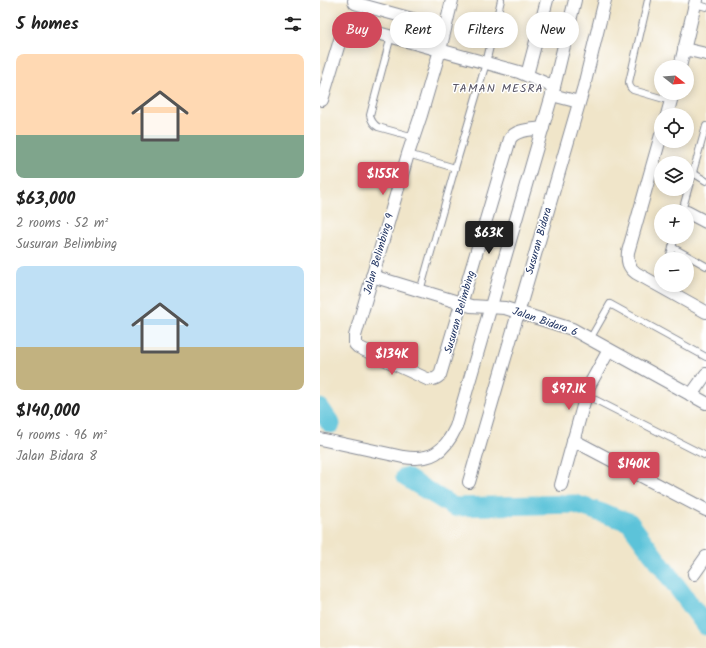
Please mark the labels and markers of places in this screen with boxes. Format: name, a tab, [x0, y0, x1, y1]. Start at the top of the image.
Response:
pin: $155K	[355, 162, 411, 196]
pin: $63K	[465, 221, 513, 255]
pin: $134K	[364, 342, 420, 376]
pin: $97.1K	[536, 377, 602, 411]
pin: $140K	[606, 452, 662, 486]

